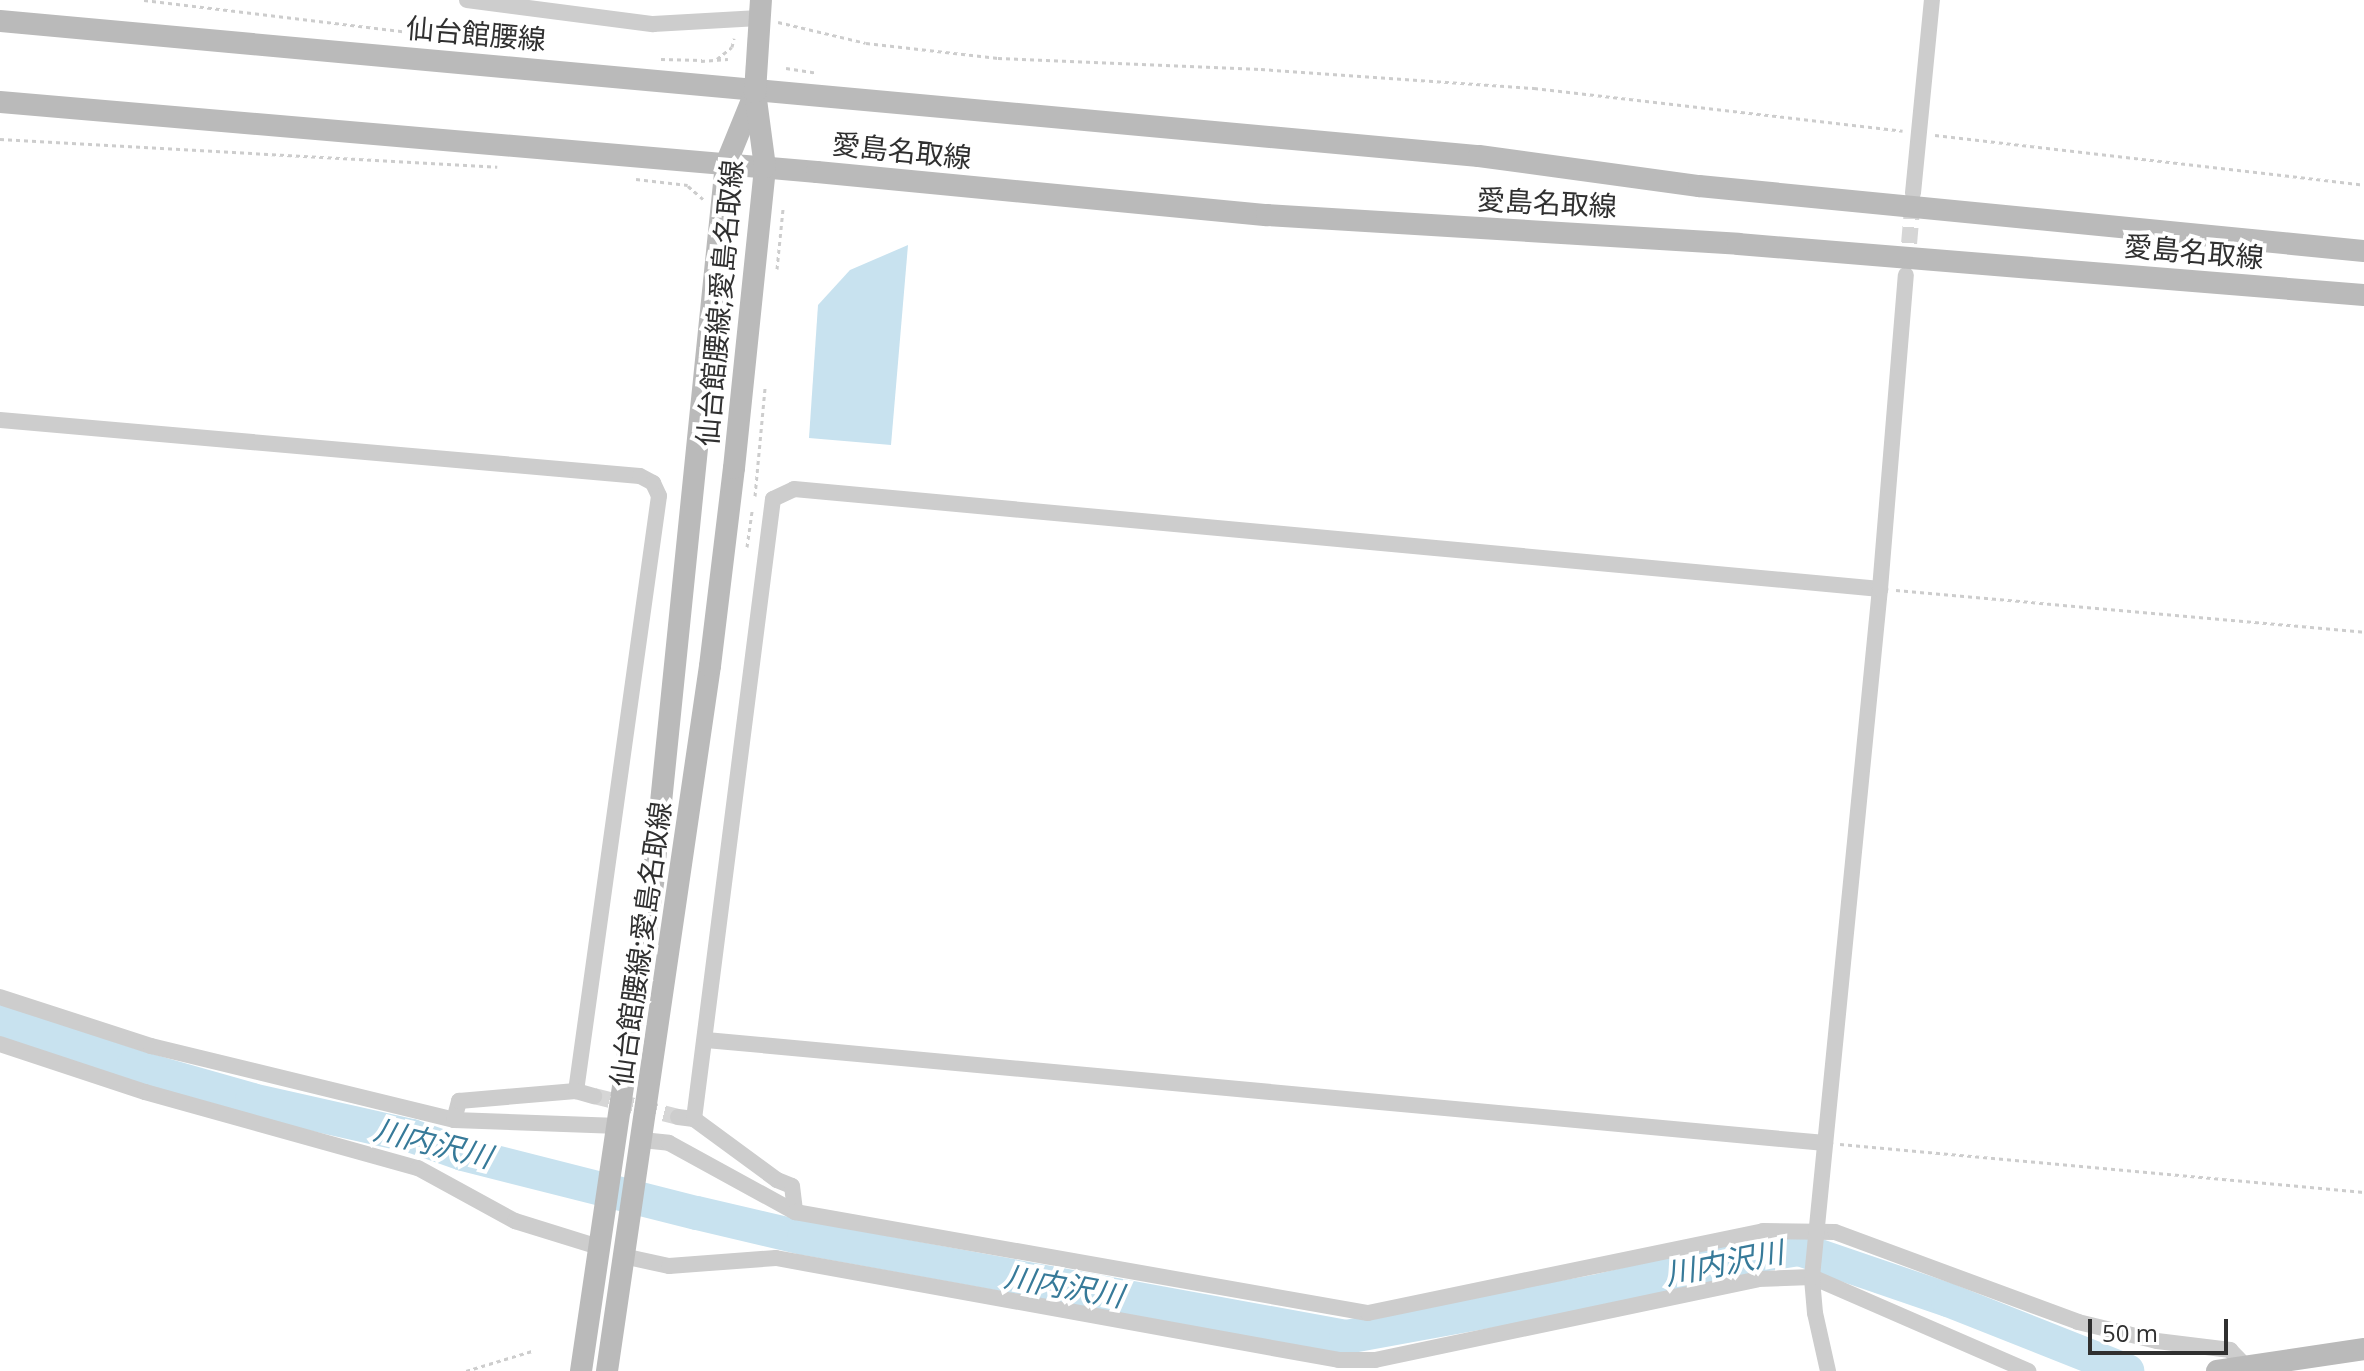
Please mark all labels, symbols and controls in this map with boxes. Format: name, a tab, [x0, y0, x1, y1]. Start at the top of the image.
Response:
street label: 仙台館腰線	[405, 10, 547, 56]
street label: 愛島名取線	[831, 126, 973, 174]
street label: 仙台館腰線;愛島名取線	[690, 158, 748, 448]
street label: 愛島名取線	[1476, 182, 1618, 222]
street label: 愛島名取線	[2123, 228, 2265, 274]
street label: 仙台館腰線;愛島名取線	[603, 799, 677, 1089]
water label: 川内沢川	[370, 1111, 496, 1175]
water label: 川内沢川	[1662, 1234, 1786, 1292]
water label: 川内沢川	[1002, 1258, 1126, 1314]
scale bar	[2092, 1303, 2232, 1353]
text: 50 m	[2102, 1316, 2158, 1349]

